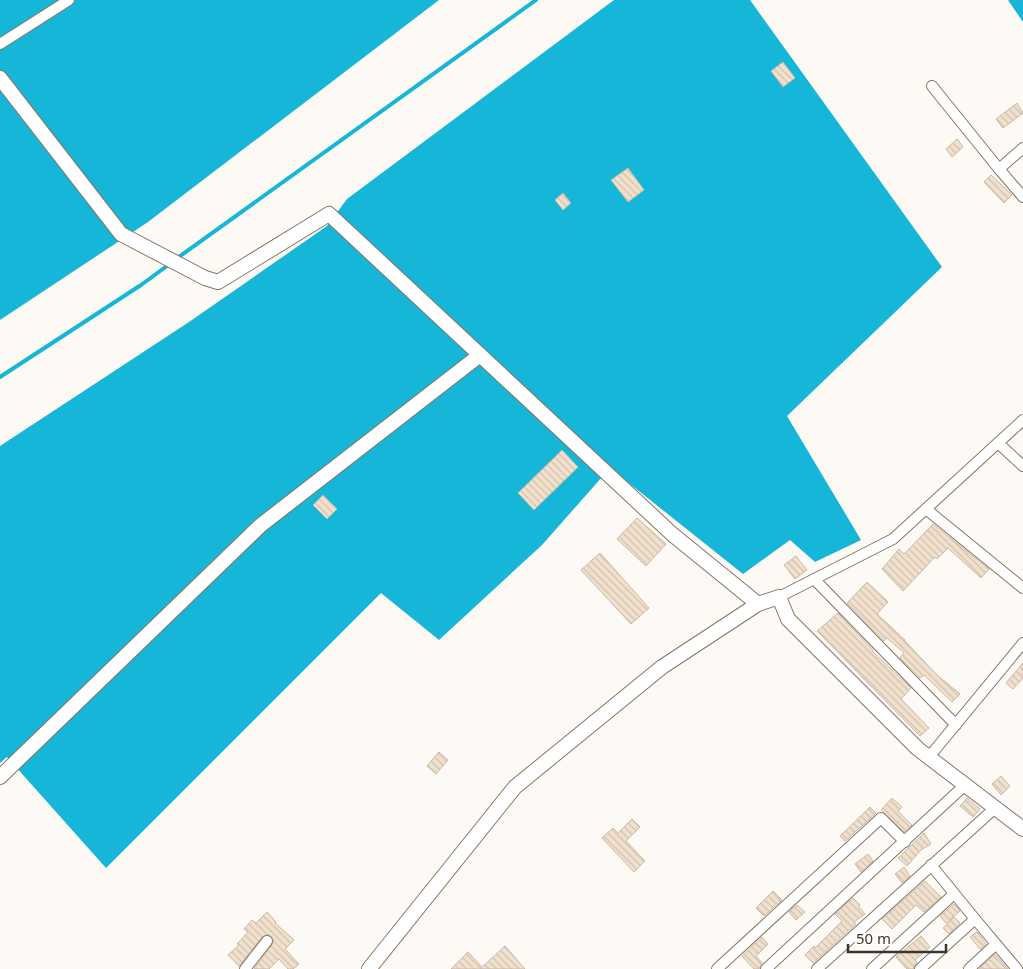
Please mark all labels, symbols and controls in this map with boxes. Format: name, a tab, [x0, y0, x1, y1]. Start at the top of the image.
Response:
scale bar	[848, 922, 946, 954]
text: 50 m	[856, 928, 891, 948]

